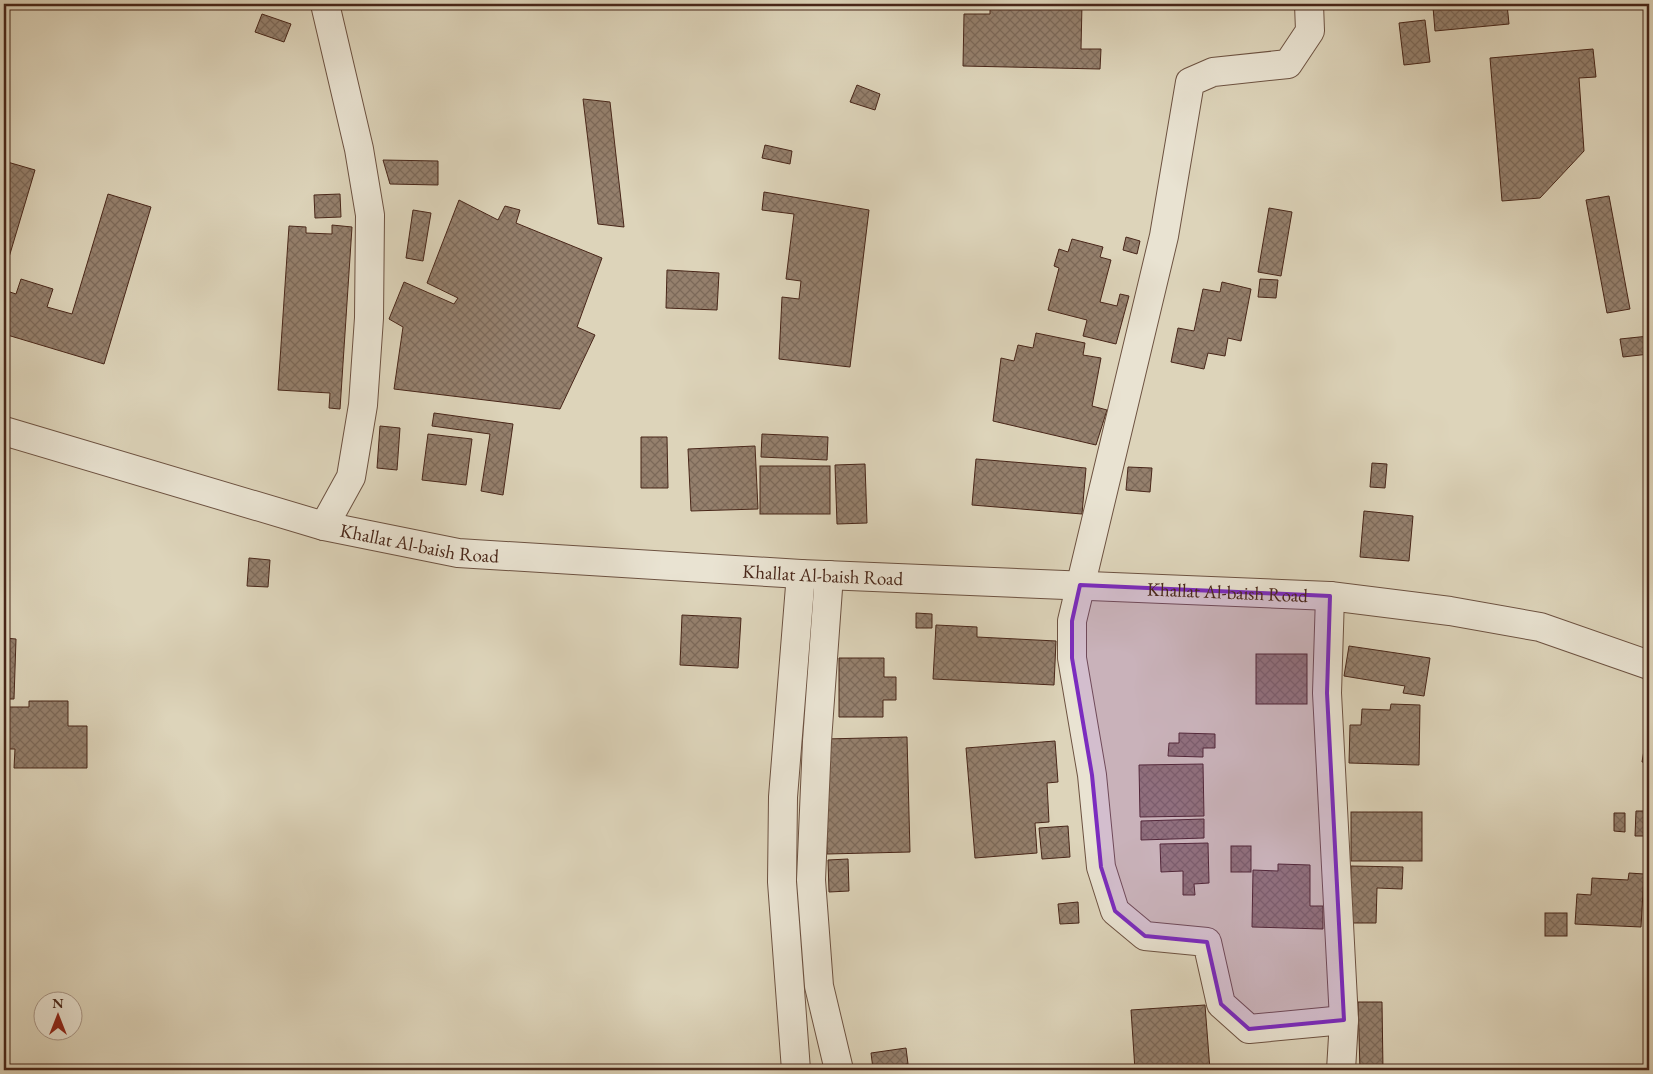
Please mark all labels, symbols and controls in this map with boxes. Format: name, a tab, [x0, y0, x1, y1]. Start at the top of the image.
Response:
street label: Khallat Al-baish Road	[338, 518, 500, 569]
street label: Khallat Al-baish Road	[742, 558, 904, 591]
street label: Khallat Al-baish Road	[1147, 576, 1309, 608]
north arrow	[32, 992, 82, 1042]
text: N	[52, 994, 64, 1012]

